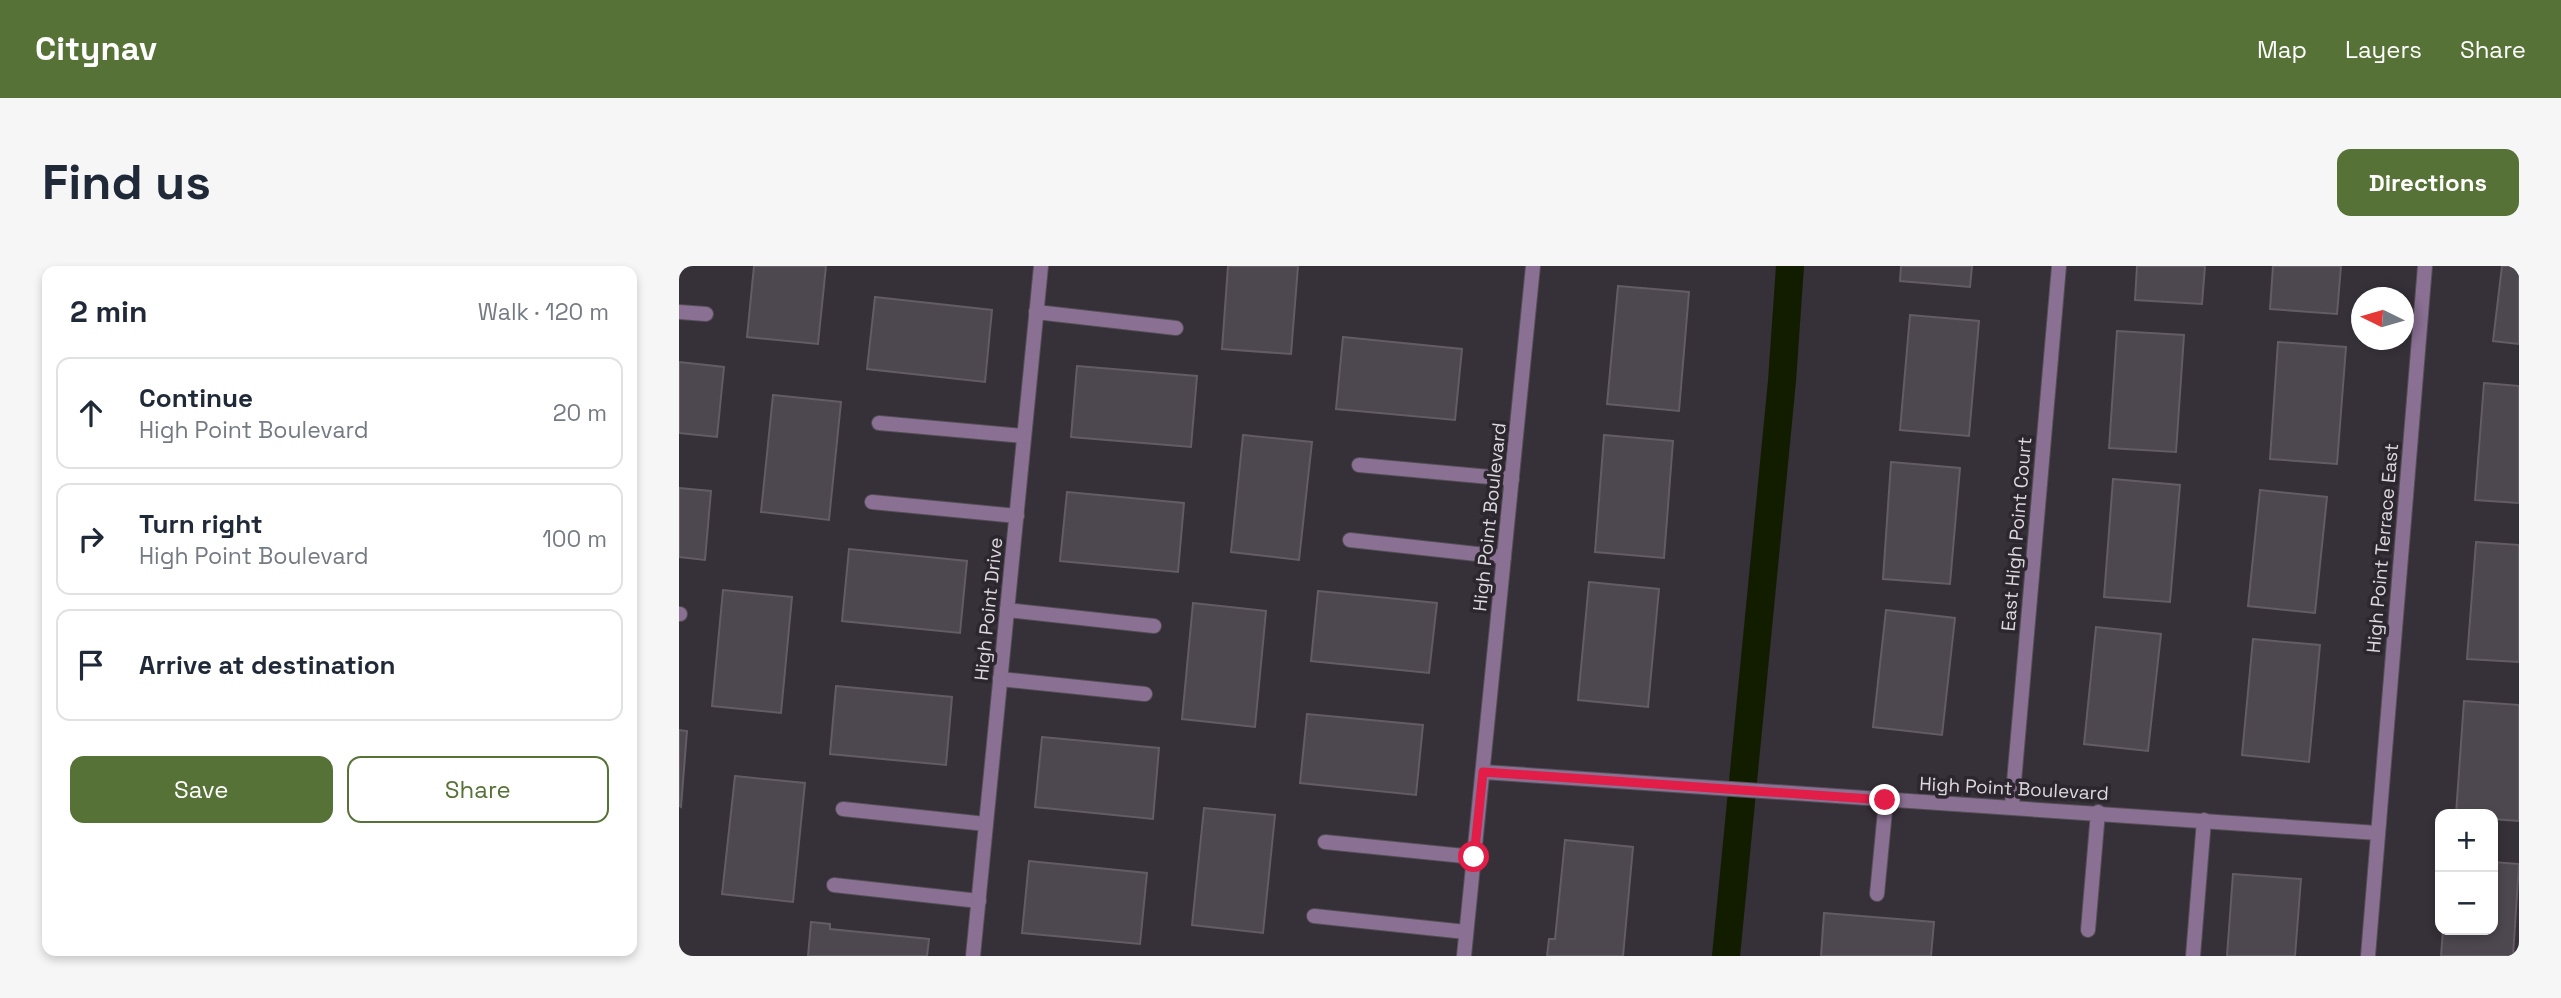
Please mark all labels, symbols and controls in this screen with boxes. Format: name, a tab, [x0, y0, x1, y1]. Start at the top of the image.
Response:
text: Citynav	[35, 28, 157, 70]
text: Map	[2257, 34, 2307, 65]
text: Layers	[2345, 34, 2422, 65]
text: Share	[2460, 34, 2526, 65]
button: Directions	[2337, 149, 2519, 216]
text: Find us	[42, 151, 211, 213]
north arrow	[2351, 287, 2414, 350]
text: 2 min	[70, 292, 148, 331]
text: Walk · 120 m	[478, 297, 609, 327]
text: Continue	[139, 381, 253, 415]
icon: ahead	[72, 394, 110, 432]
text: 20 m	[553, 398, 607, 428]
text: High Point Boulevard	[139, 415, 369, 445]
street label: High Point Boulevard	[1467, 421, 1512, 613]
street label: East High Point Court	[1996, 436, 2037, 632]
street label: High Point Terrace East	[2361, 442, 2404, 654]
text: Turn right	[139, 507, 263, 541]
icon: right	[72, 520, 110, 558]
text: 100 m	[542, 524, 607, 554]
street label: High Point Drive	[969, 536, 1008, 682]
text: High Point Boulevard	[139, 541, 369, 571]
icon: arrive	[72, 646, 110, 684]
text: Arrive at destination	[139, 648, 396, 682]
button: Save	[70, 756, 333, 823]
button: Share	[347, 756, 609, 823]
street label: High Point Boulevard	[1919, 771, 2109, 806]
route end	[1869, 784, 1900, 815]
map controls	[2435, 809, 2498, 935]
button: +	[2435, 809, 2498, 872]
route start	[1458, 841, 1489, 872]
button: −	[2435, 872, 2498, 935]

